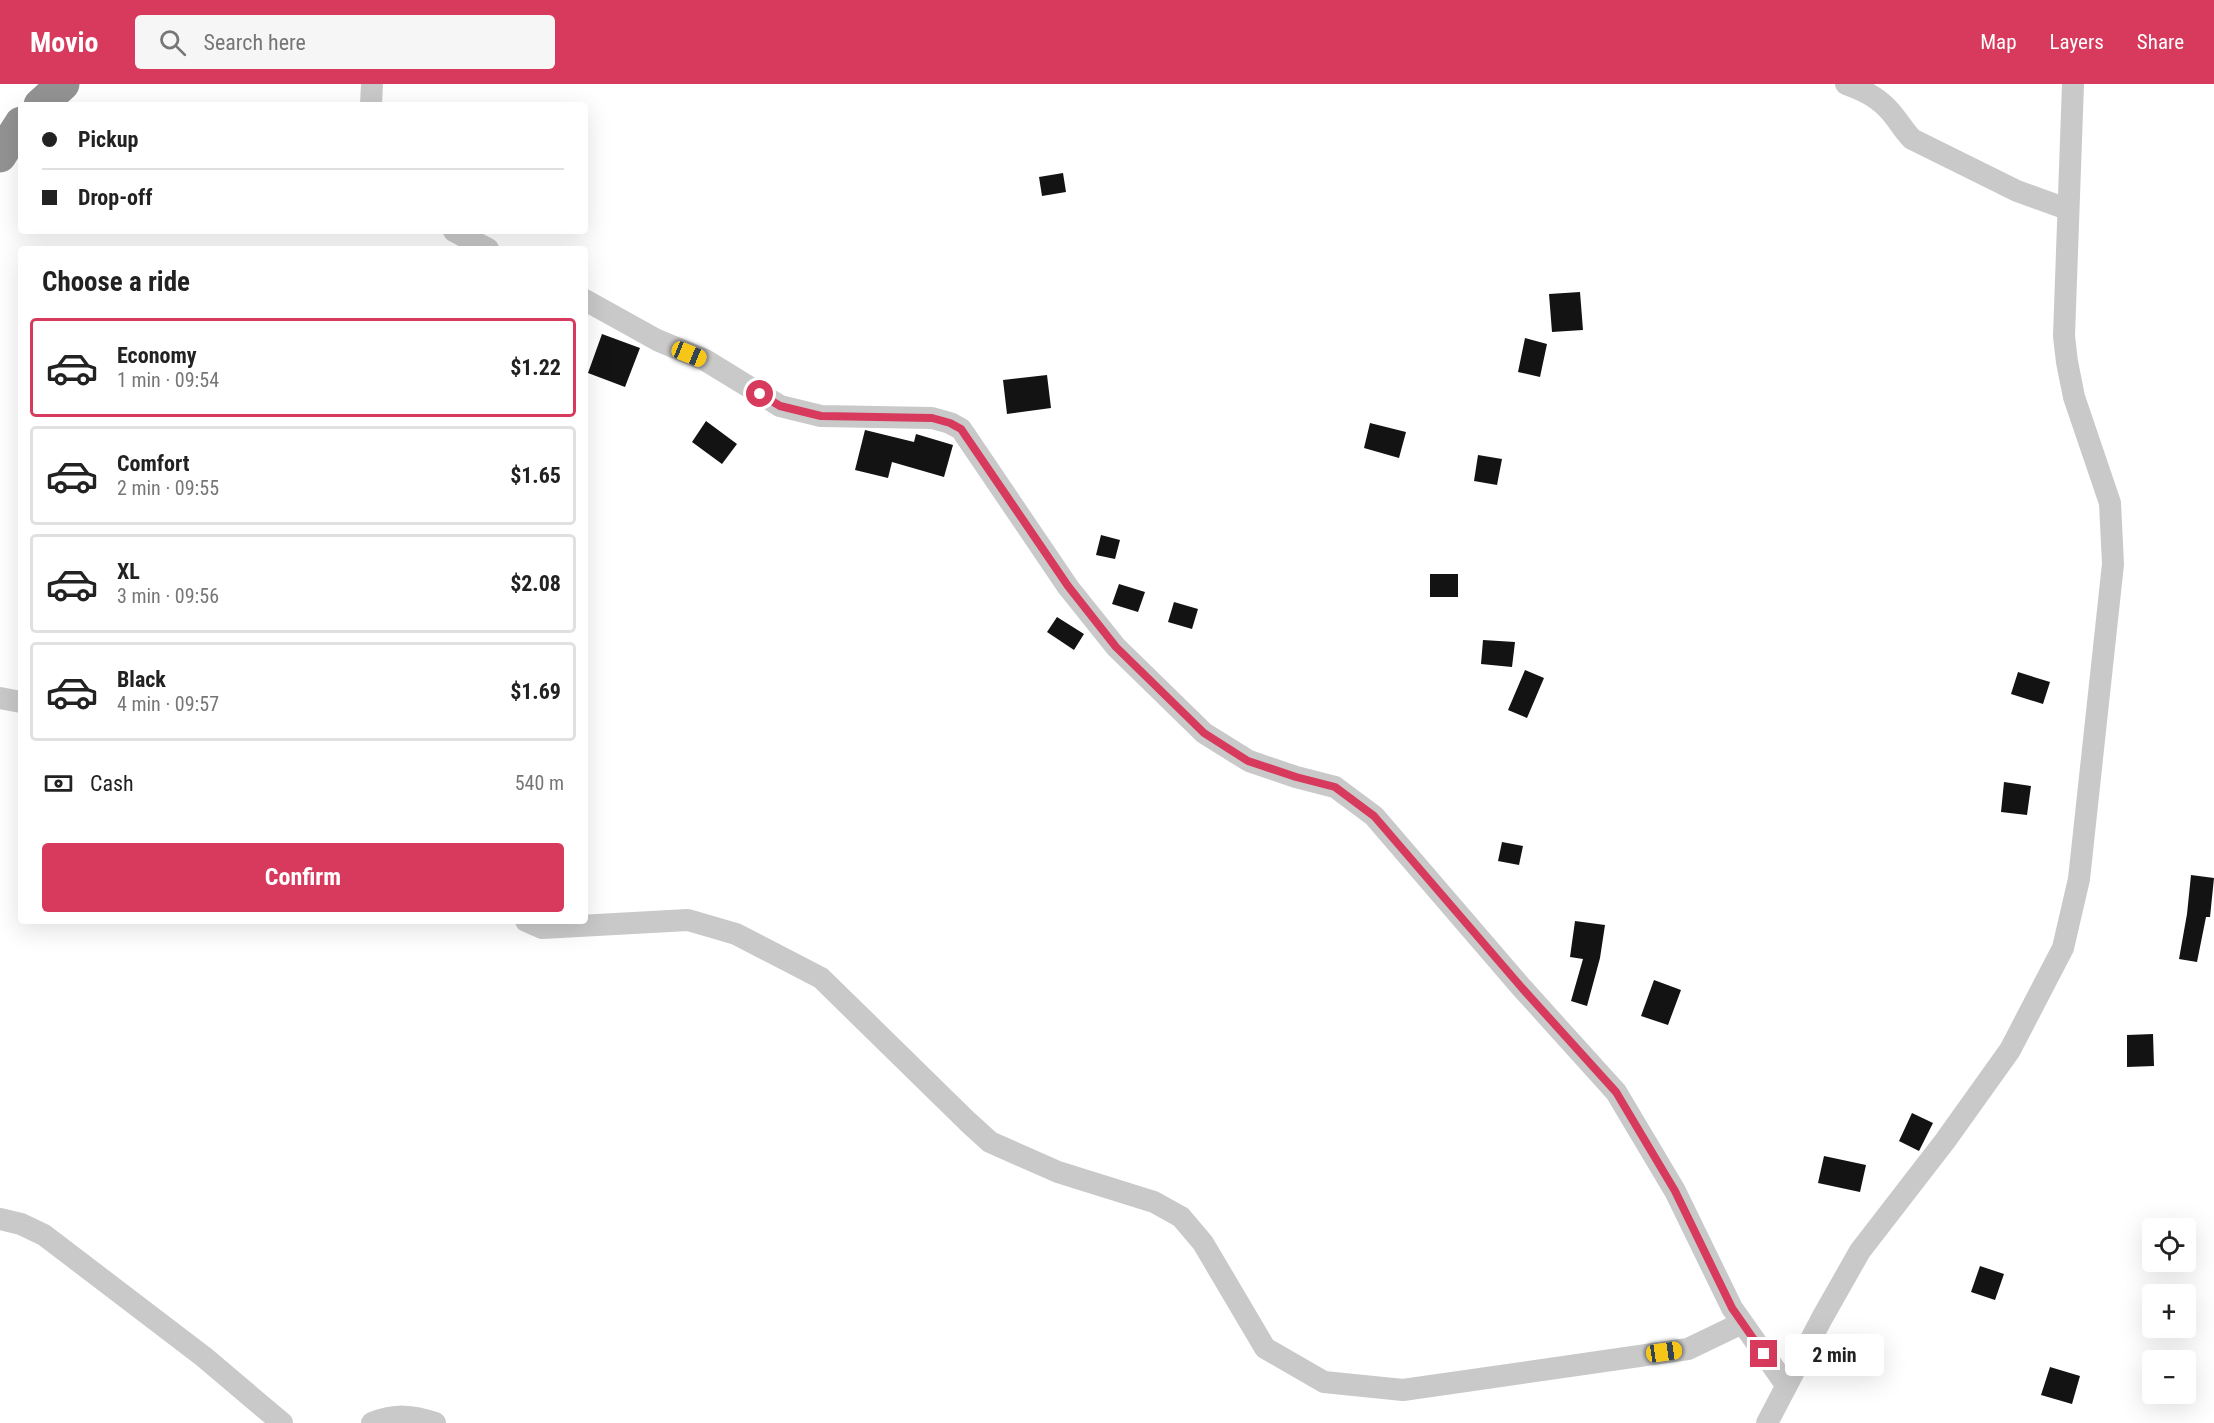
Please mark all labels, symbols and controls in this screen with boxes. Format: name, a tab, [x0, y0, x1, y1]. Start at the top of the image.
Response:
search box	[135, 15, 555, 69]
text: Movio	[30, 26, 99, 59]
icon: search	[156, 26, 189, 59]
text: Search here	[204, 30, 306, 55]
text: Map	[1980, 30, 2017, 54]
text: Layers	[2050, 30, 2104, 54]
text: Share	[2137, 30, 2184, 54]
text: Pickup	[78, 127, 138, 152]
text: Drop-off	[78, 185, 152, 210]
text: Choose a ride	[42, 266, 190, 298]
car	[669, 339, 709, 369]
icon: car	[45, 341, 99, 395]
text: Economy	[117, 343, 197, 368]
text: $1.22	[510, 355, 561, 380]
text: 1 min · 09:54	[117, 368, 219, 392]
route start	[746, 380, 773, 407]
icon: car	[45, 449, 99, 503]
text: Comfort	[117, 451, 190, 476]
text: $1.65	[510, 463, 561, 488]
text: 2 min · 09:55	[117, 476, 219, 500]
icon: car	[45, 557, 99, 611]
text: XL	[117, 559, 140, 584]
text: $2.08	[510, 571, 561, 596]
text: 3 min · 09:56	[117, 584, 219, 608]
icon: car	[45, 665, 99, 719]
text: Black	[117, 667, 166, 692]
text: $1.69	[510, 679, 561, 704]
text: 4 min · 09:57	[117, 692, 219, 716]
icon: cash	[42, 767, 75, 800]
text: Cash	[90, 771, 134, 796]
text: 540 m	[515, 771, 564, 795]
button: Confirm	[42, 843, 564, 912]
map controls	[2142, 1218, 2196, 1404]
button: locate	[2142, 1218, 2196, 1272]
button: +	[2142, 1284, 2196, 1338]
callout: 2 min	[1785, 1333, 1884, 1375]
route end	[1750, 1340, 1777, 1367]
car	[1645, 1341, 1683, 1363]
text: 2 min	[1812, 1343, 1857, 1367]
button: −	[2142, 1350, 2196, 1404]

